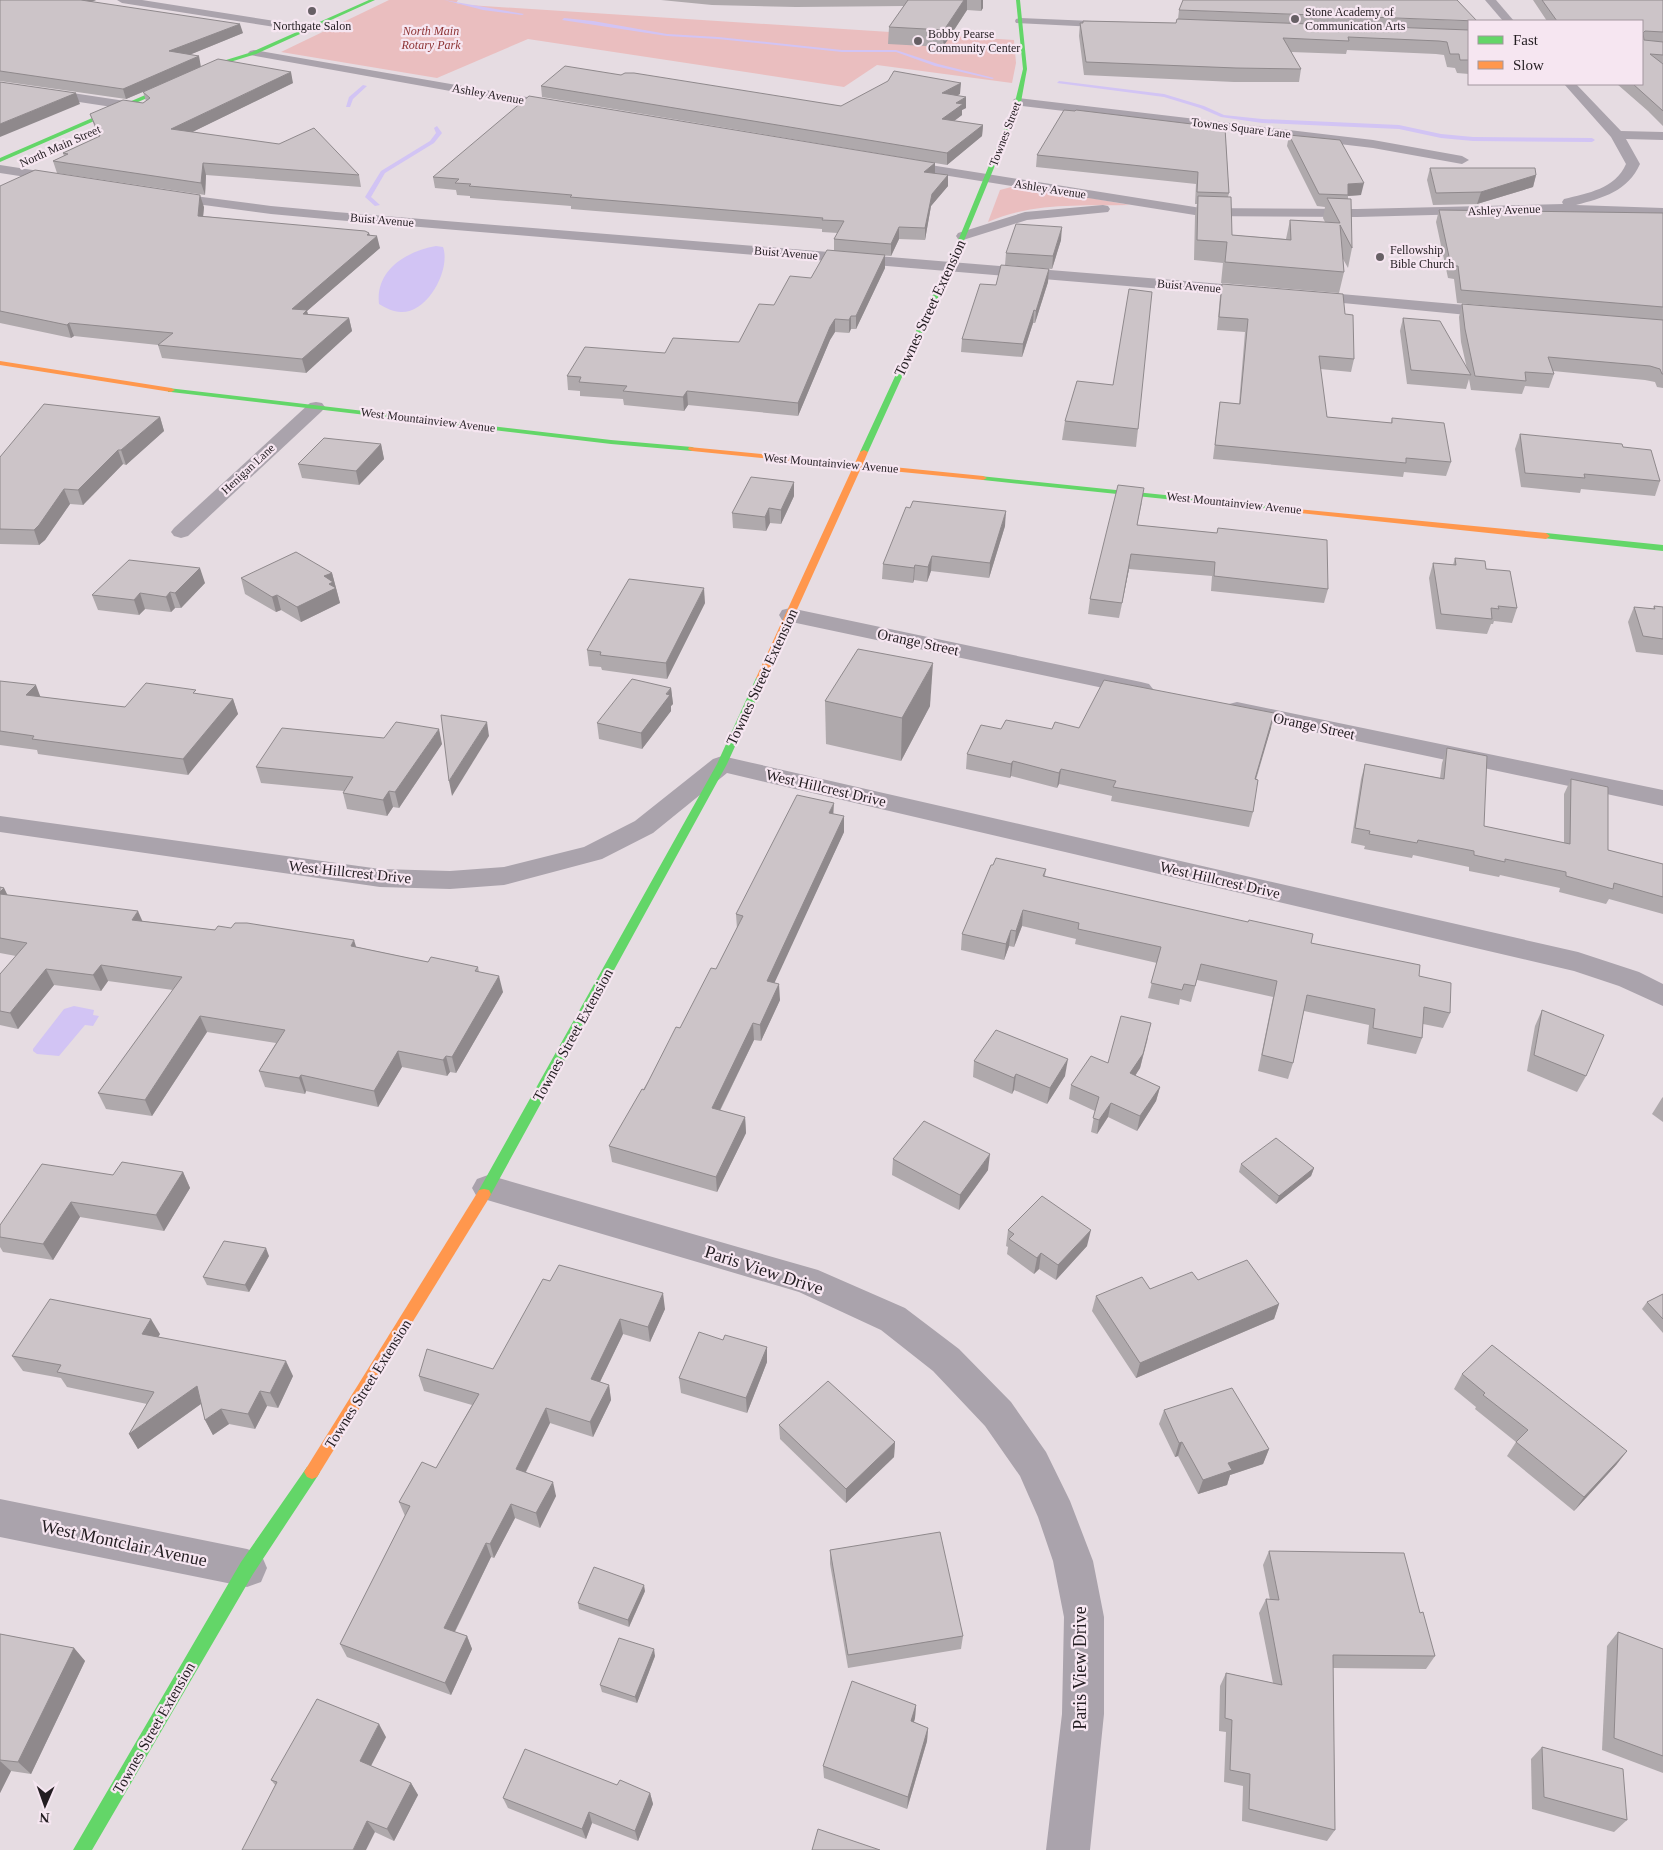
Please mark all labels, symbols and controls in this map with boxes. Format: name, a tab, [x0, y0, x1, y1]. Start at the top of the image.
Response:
marker: Northgate Salon	[306, 5, 318, 17]
place label: Stone Academy of Communication Arts	[1305, 5, 1406, 33]
marker: Stone Academy of Communication Arts	[1289, 13, 1301, 25]
place label: Northgate Salon	[273, 19, 351, 33]
legend	[1468, 20, 1643, 85]
park label: North Main Rotary Park	[401, 24, 461, 52]
place label: Bobby Pearse Community Center	[928, 27, 1020, 55]
text: Fast	[1513, 32, 1539, 48]
marker: Bobby Pearse Community Center	[912, 35, 924, 47]
text: Slow	[1513, 57, 1544, 73]
street label: Ashley Avenue	[451, 81, 525, 107]
street label: Townes Street	[986, 99, 1024, 168]
street label: Townes Square Lane	[1190, 115, 1292, 141]
street label: North Main Street	[17, 122, 103, 170]
street label: Ashley Avenue	[1013, 176, 1087, 202]
street label: Ashley Avenue	[1467, 202, 1541, 218]
street label: Buist Avenue	[349, 210, 415, 230]
street label: Townes Street Extension	[891, 237, 969, 379]
street label: Buist Avenue	[753, 243, 819, 263]
place label: Fellowship Bible Church	[1390, 243, 1454, 271]
marker: Fellowship Bible Church	[1374, 251, 1386, 263]
street label: Buist Avenue	[1156, 276, 1222, 296]
street label: West Mountainview Avenue	[360, 405, 496, 435]
street label: Henigan Lane	[218, 441, 278, 497]
street label: West Mountainview Avenue	[763, 450, 899, 476]
street label: West Mountainview Avenue	[1166, 489, 1302, 517]
street label: Townes Street Extension	[723, 606, 801, 748]
street label: Orange Street	[876, 626, 961, 659]
street label: Orange Street	[1272, 710, 1357, 743]
street label: West Hillcrest Drive	[764, 766, 888, 810]
street label: West Hillcrest Drive	[288, 858, 412, 886]
street label: West Hillcrest Drive	[1158, 858, 1282, 902]
street label: Townes Street Extension	[530, 966, 616, 1104]
street label: Paris View Drive	[702, 1241, 826, 1299]
street label: Townes Street Extension	[322, 1316, 415, 1451]
street label: West Montclair Avenue	[39, 1516, 209, 1570]
street label: Paris View Drive	[1070, 1606, 1090, 1730]
street label: Townes Street Extension	[110, 1659, 198, 1796]
north arrow	[20, 1780, 70, 1830]
text: N	[39, 1810, 50, 1825]

